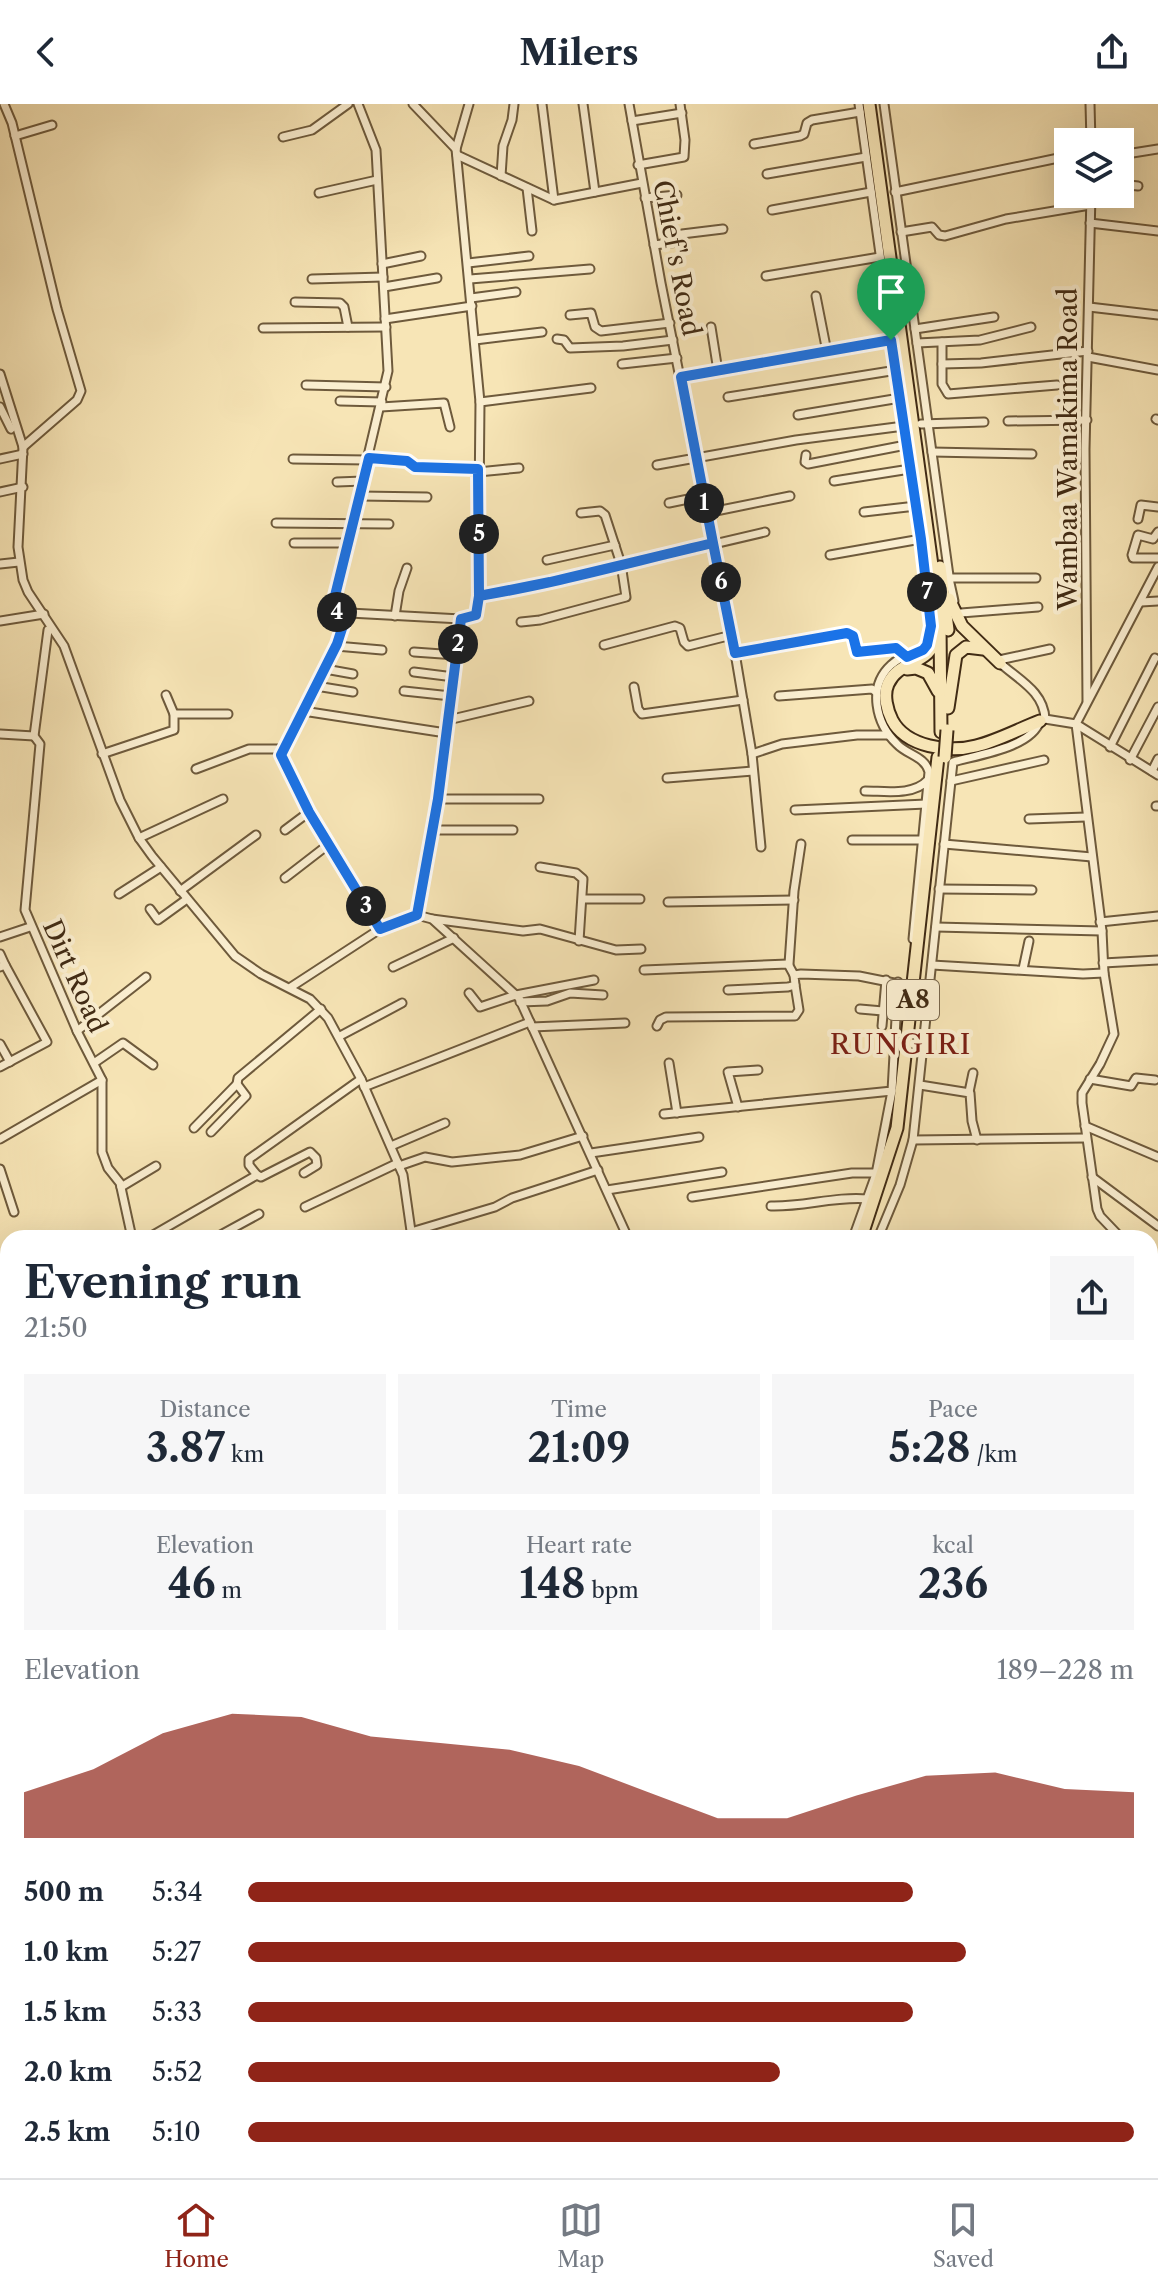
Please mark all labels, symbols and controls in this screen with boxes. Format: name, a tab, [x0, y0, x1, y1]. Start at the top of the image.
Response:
icon: back	[24, 30, 68, 74]
text: Milers	[519, 30, 639, 74]
icon: share	[1090, 30, 1134, 74]
map controls	[1054, 128, 1134, 208]
button: layers	[1054, 128, 1134, 208]
street label: Chief's Road	[646, 177, 708, 339]
pin	[857, 258, 925, 340]
icon: arrive	[869, 270, 913, 314]
street label: Wambaa Wamakima Road	[1052, 288, 1084, 611]
pin: 1	[684, 483, 724, 523]
text: 1	[699, 489, 709, 516]
pin: 5	[459, 514, 499, 554]
text: 5	[473, 520, 485, 547]
pin: 6	[701, 562, 741, 602]
text: 6	[714, 568, 728, 595]
pin: 7	[907, 572, 947, 612]
text: 7	[921, 578, 933, 605]
pin: 4	[317, 592, 357, 632]
text: 4	[330, 598, 344, 625]
pin: 2	[438, 624, 478, 664]
text: 2	[452, 630, 465, 657]
pin: 3	[346, 886, 386, 926]
text: 3	[360, 892, 372, 919]
street label: Dirt Road	[36, 915, 114, 1038]
road number: A8	[887, 980, 939, 1020]
district label: RUNGIRI	[830, 1027, 972, 1061]
text: Evening run	[24, 1255, 301, 1309]
button: share	[1050, 1256, 1134, 1340]
text: 21:50	[24, 1312, 88, 1344]
text: Distance	[159, 1396, 251, 1423]
text: Time	[551, 1396, 607, 1423]
text: Pace	[928, 1396, 978, 1423]
text: 3.87	[146, 1423, 225, 1472]
text: 21:09	[528, 1423, 630, 1472]
text: 5:28	[888, 1423, 971, 1472]
text: km	[225, 1441, 264, 1468]
text: /km	[971, 1441, 1018, 1468]
text: Elevation	[156, 1532, 254, 1559]
text: Heart rate	[526, 1532, 632, 1559]
text: kcal	[932, 1532, 974, 1559]
text: 46	[168, 1559, 216, 1608]
text: 148	[519, 1559, 586, 1608]
text: 236	[918, 1559, 988, 1608]
text: m	[216, 1577, 242, 1604]
text: bpm	[586, 1577, 639, 1604]
text: Elevation	[24, 1654, 140, 1686]
text: 189–228 m	[997, 1654, 1134, 1686]
text: 500 m	[24, 1876, 104, 1908]
text: 5:34	[152, 1876, 203, 1908]
text: 1.0 km	[24, 1936, 109, 1968]
text: 5:27	[152, 1936, 201, 1968]
text: 1.5 km	[24, 1996, 107, 2028]
text: 5:33	[152, 1996, 202, 2028]
text: 2.0 km	[24, 2056, 112, 2088]
text: 5:52	[152, 2056, 202, 2088]
text: 2.5 km	[24, 2116, 110, 2148]
text: 5:10	[152, 2116, 201, 2148]
tab: Home	[164, 2198, 229, 2273]
tab: Map	[557, 2198, 604, 2273]
tab: Saved	[933, 2198, 994, 2273]

